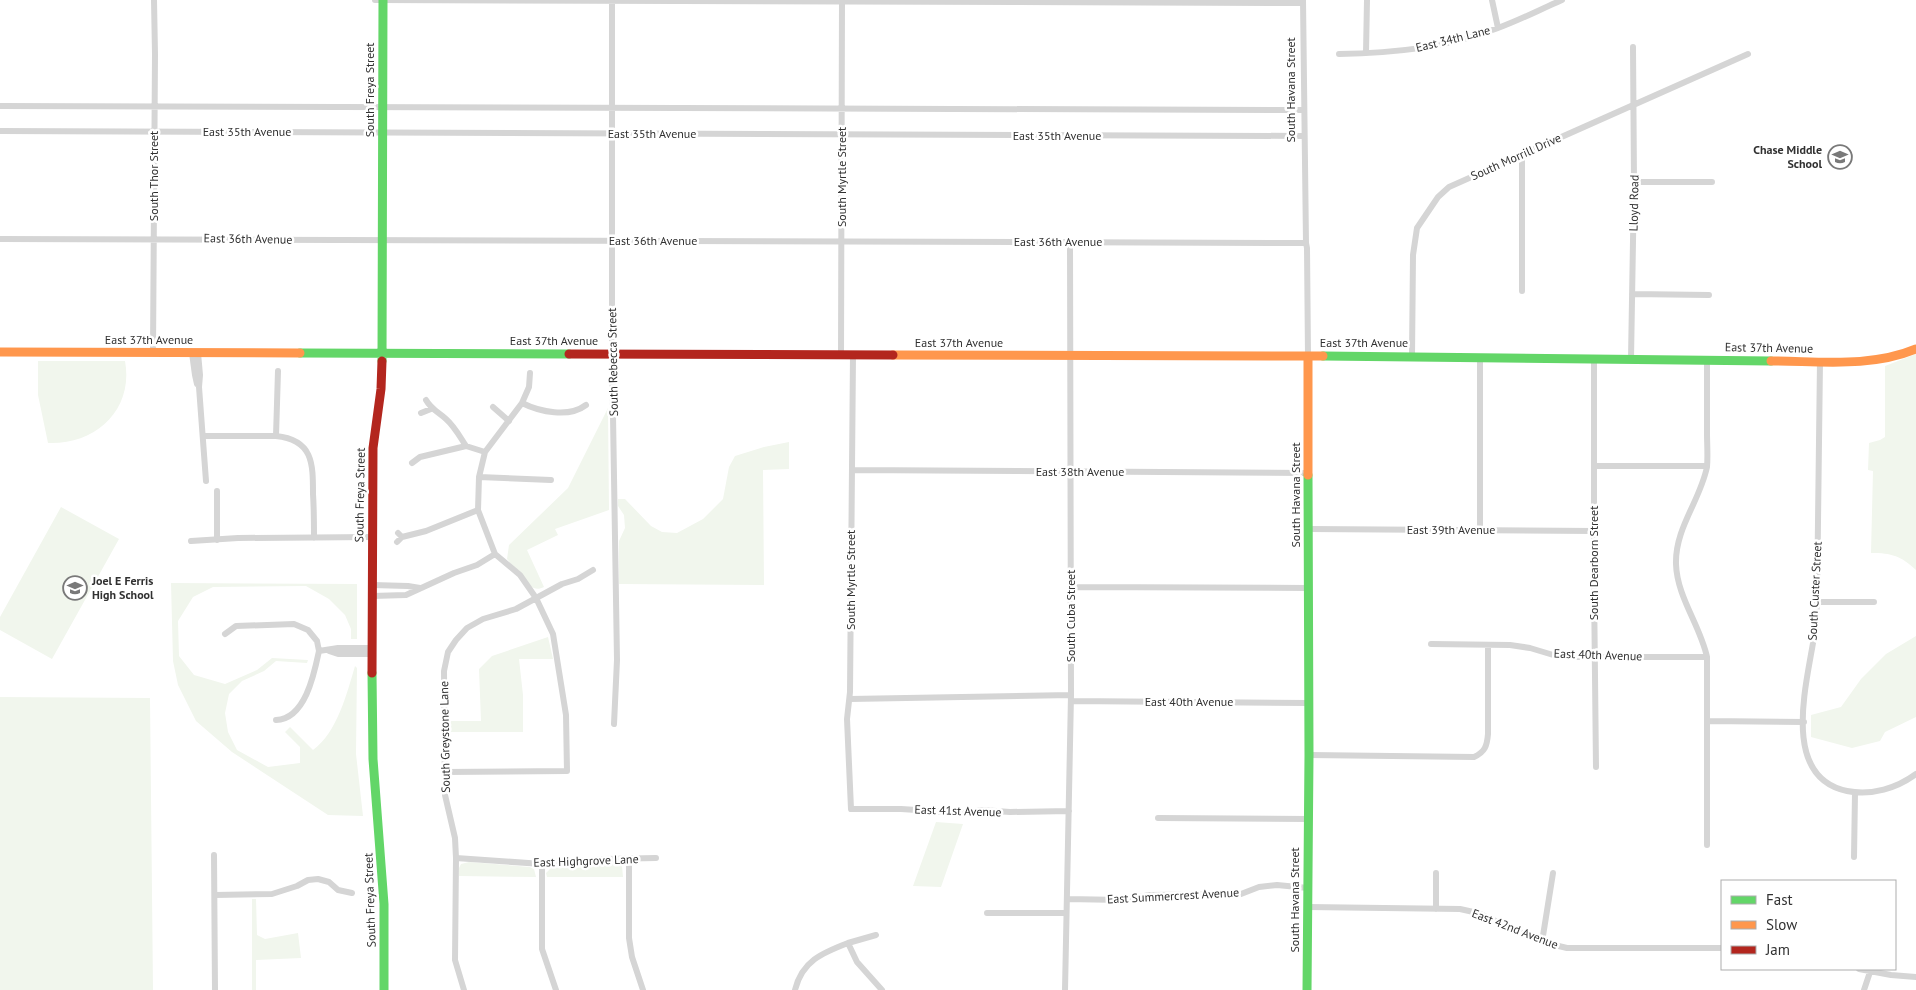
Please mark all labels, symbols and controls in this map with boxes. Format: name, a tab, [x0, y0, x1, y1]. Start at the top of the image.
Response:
street label: East 34th Lane	[1414, 22, 1492, 55]
street label: South Havana Street	[1283, 37, 1298, 143]
street label: South Freya Street	[362, 43, 377, 137]
street label: East 35th Avenue	[203, 124, 291, 139]
street label: East 35th Avenue	[608, 126, 696, 141]
street label: South Myrtle Street	[834, 127, 849, 227]
street label: East 35th Avenue	[1013, 128, 1101, 143]
street label: South Morrill Drive	[1468, 130, 1563, 183]
street label: South Thor Street	[146, 131, 161, 221]
place label: Chase Middle School	[1753, 142, 1822, 171]
school or university icon: Chase Middle School	[1827, 144, 1853, 170]
street label: Lloyd Road	[1626, 175, 1641, 231]
street label: East 36th Avenue	[204, 230, 292, 247]
street label: East 36th Avenue	[609, 233, 697, 248]
street label: East 36th Avenue	[1014, 234, 1102, 249]
street label: South Rebecca Street	[604, 308, 621, 416]
street label: East 37th Avenue	[105, 332, 193, 347]
street label: East 37th Avenue	[510, 333, 598, 348]
street label: East 37th Avenue	[915, 335, 1003, 350]
street label: East 37th Avenue	[1320, 335, 1408, 350]
street label: East 37th Avenue	[1725, 339, 1813, 356]
street label: South Havana Street	[1288, 442, 1303, 548]
street label: South Freya Street	[351, 448, 368, 542]
street label: East 38th Avenue	[1036, 464, 1124, 479]
street label: South Dearborn Street	[1586, 506, 1601, 620]
street label: East 39th Avenue	[1407, 522, 1495, 537]
street label: South Myrtle Street	[843, 530, 858, 630]
street label: South Custer Street	[1804, 541, 1825, 641]
street label: South Cuba Street	[1063, 570, 1078, 662]
place label: Joel E Ferris High School	[91, 573, 154, 602]
school or university icon: Joel E Ferris High School	[62, 575, 88, 601]
street label: East 40th Avenue	[1553, 645, 1643, 664]
street label: South Greystone Lane	[436, 681, 453, 793]
street label: East 40th Avenue	[1145, 694, 1233, 709]
street label: East 41st Avenue	[914, 801, 1002, 820]
street label: South Havana Street	[1287, 847, 1302, 953]
street label: East Highgrove Lane	[533, 851, 639, 870]
street label: South Freya Street	[360, 852, 379, 948]
legend	[1721, 880, 1896, 970]
street label: East Summercrest Avenue	[1107, 885, 1239, 906]
text: Fast	[1766, 890, 1793, 909]
street label: East 42nd Avenue	[1470, 905, 1560, 952]
text: Slow	[1766, 915, 1797, 934]
text: Jam	[1765, 940, 1790, 959]

